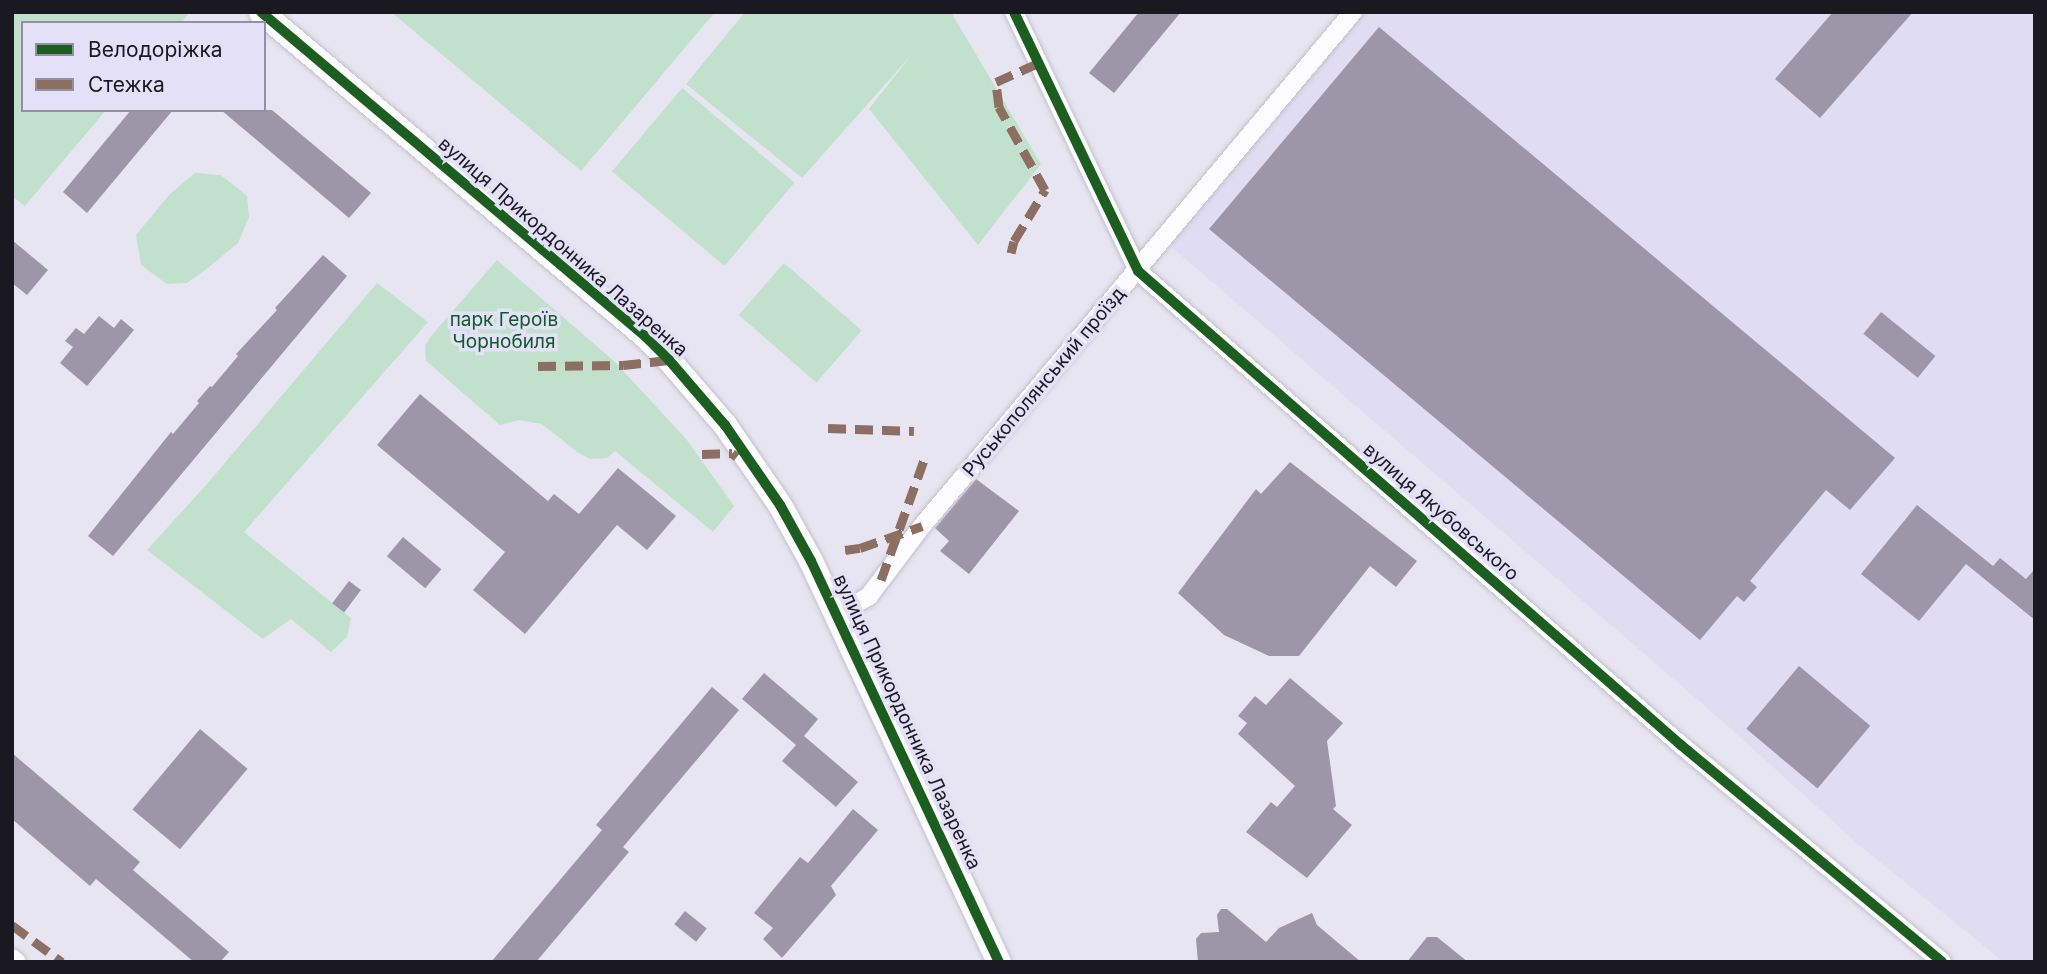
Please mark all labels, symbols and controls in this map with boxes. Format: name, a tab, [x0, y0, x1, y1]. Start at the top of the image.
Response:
legend	[21, 21, 266, 112]
text: Велодоріжка	[88, 37, 223, 62]
text: Стежка	[88, 72, 165, 97]
street label: вулиця Прикордонника Лазаренка	[434, 132, 692, 362]
street label: Руськополянський проїзд	[958, 283, 1130, 481]
park label: парк Героїв Чорнобиля	[450, 309, 558, 353]
street label: вулиця Якубовського	[1359, 438, 1523, 586]
street label: вулиця Прикордонника Лазаренка	[828, 571, 986, 873]

